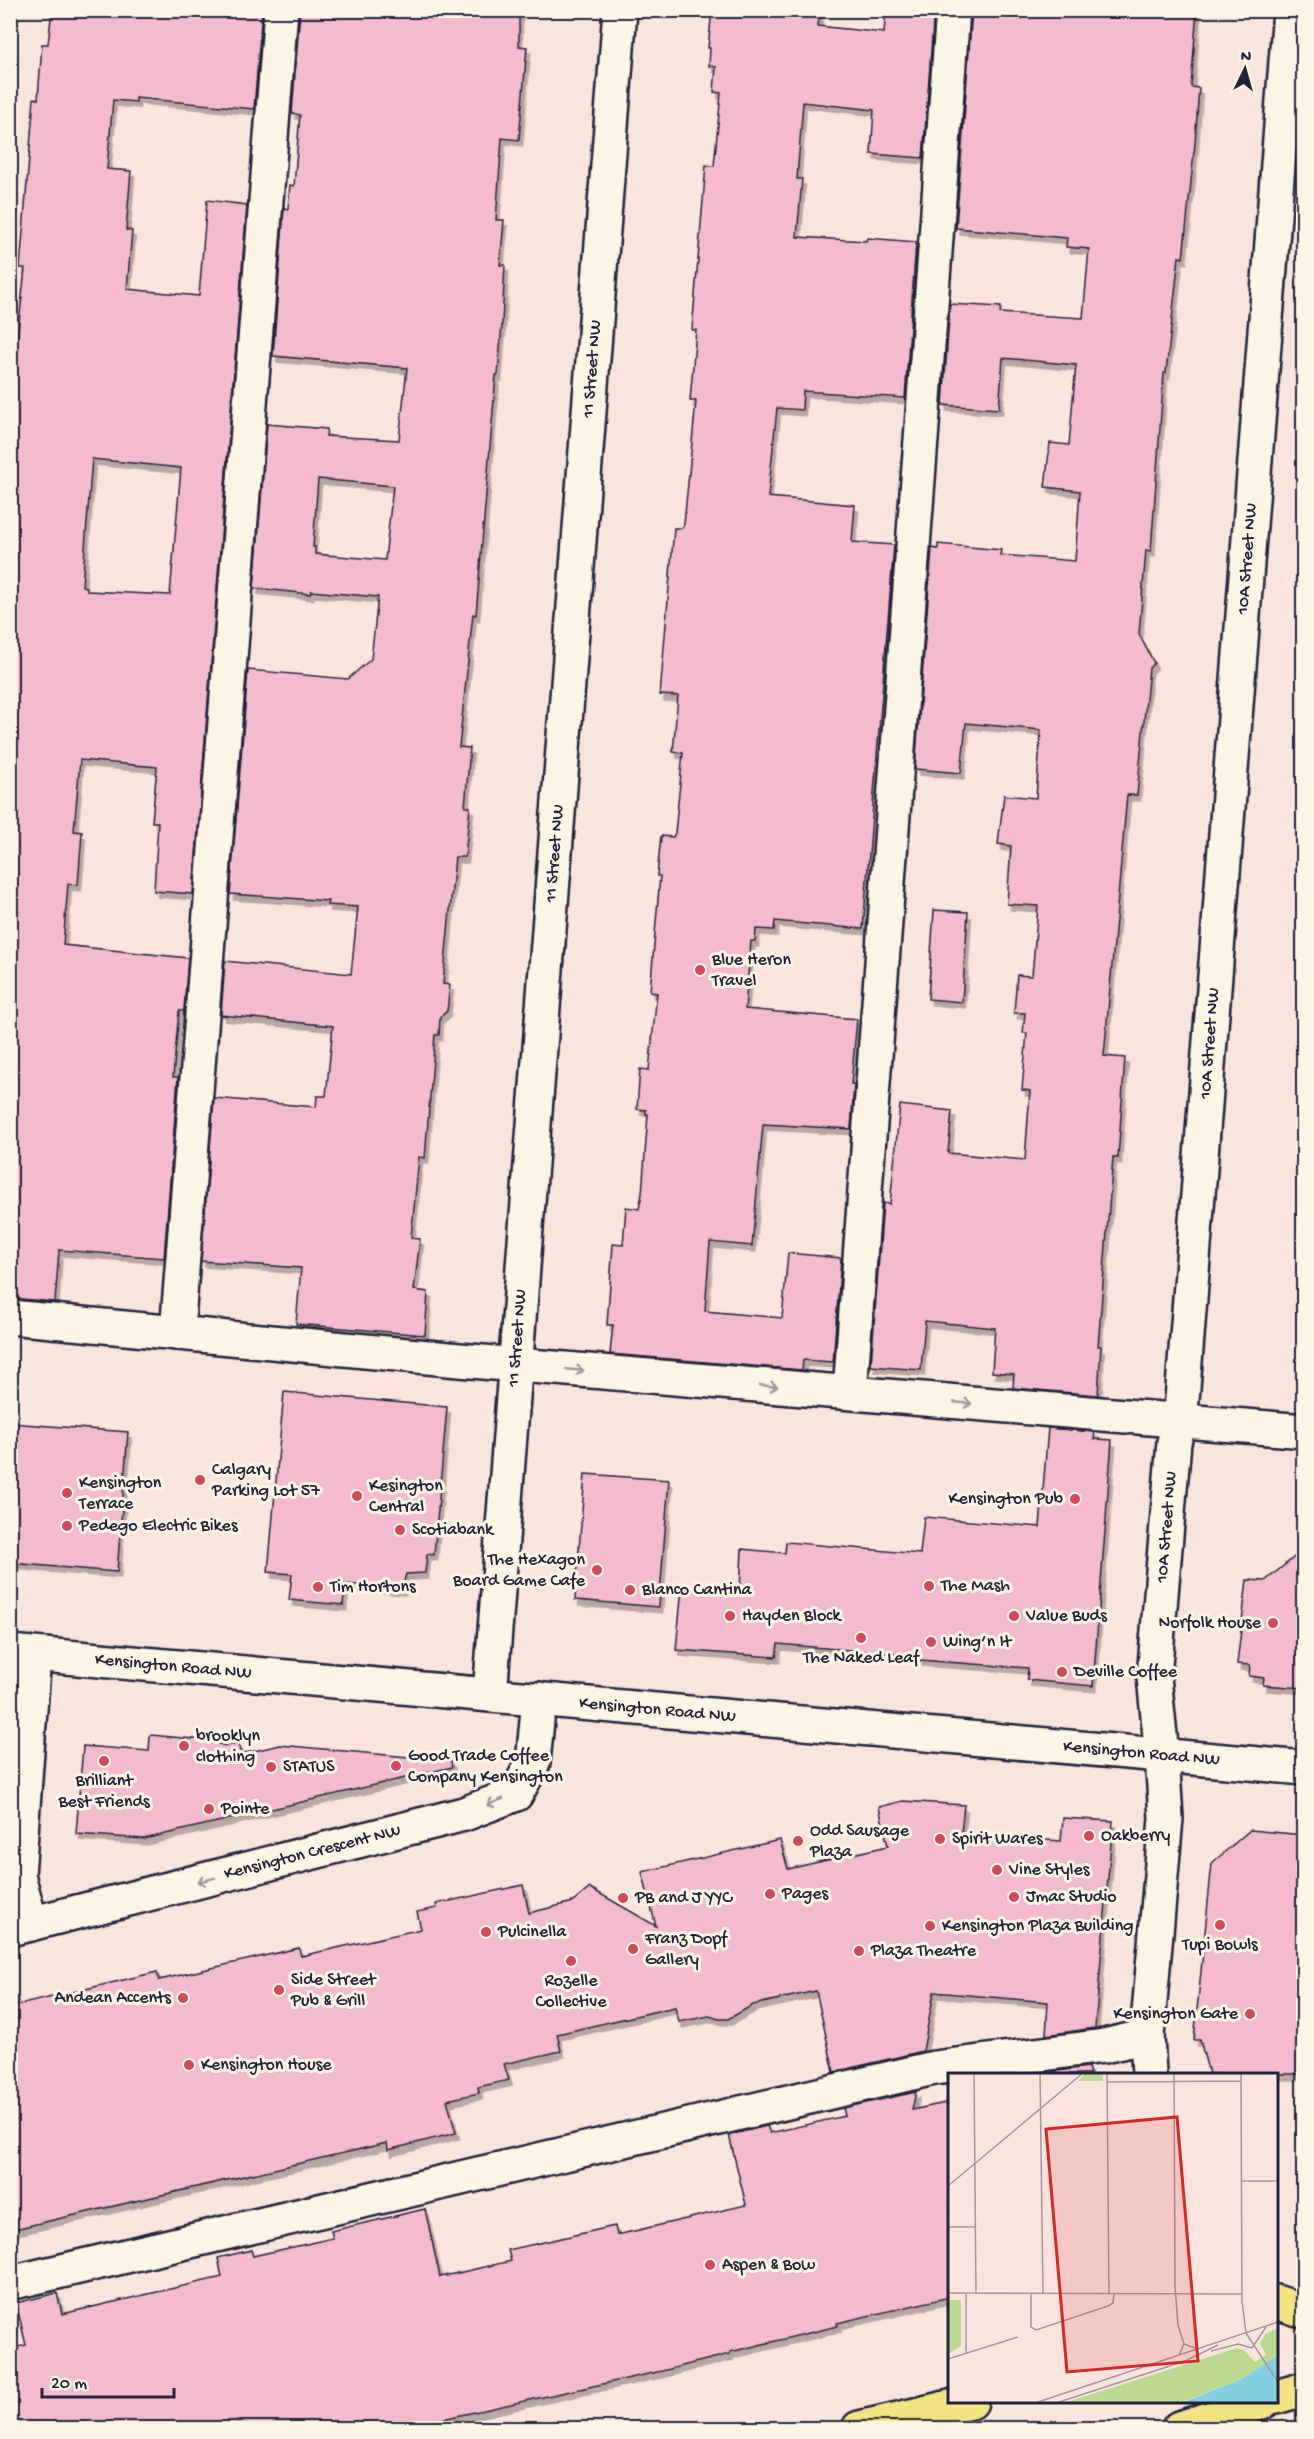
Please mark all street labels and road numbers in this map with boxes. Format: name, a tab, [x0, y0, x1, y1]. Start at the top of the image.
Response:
street label: 11 Street NW	[578, 319, 607, 420]
street label: 10A Street NW	[1233, 502, 1262, 616]
street label: 11 Street NW	[541, 804, 569, 904]
street label: 10A Street NW	[1195, 987, 1225, 1101]
street label: 11 Street NW	[503, 1288, 532, 1389]
street label: 10A Street NW	[1151, 1470, 1182, 1585]
street label: Kensington Road NW	[94, 1649, 253, 1684]
street label: Kensington Road NW	[578, 1693, 737, 1728]
street label: Kensington Road NW	[1062, 1736, 1221, 1771]
street label: Kensington Crescent NW	[222, 1820, 403, 1885]

